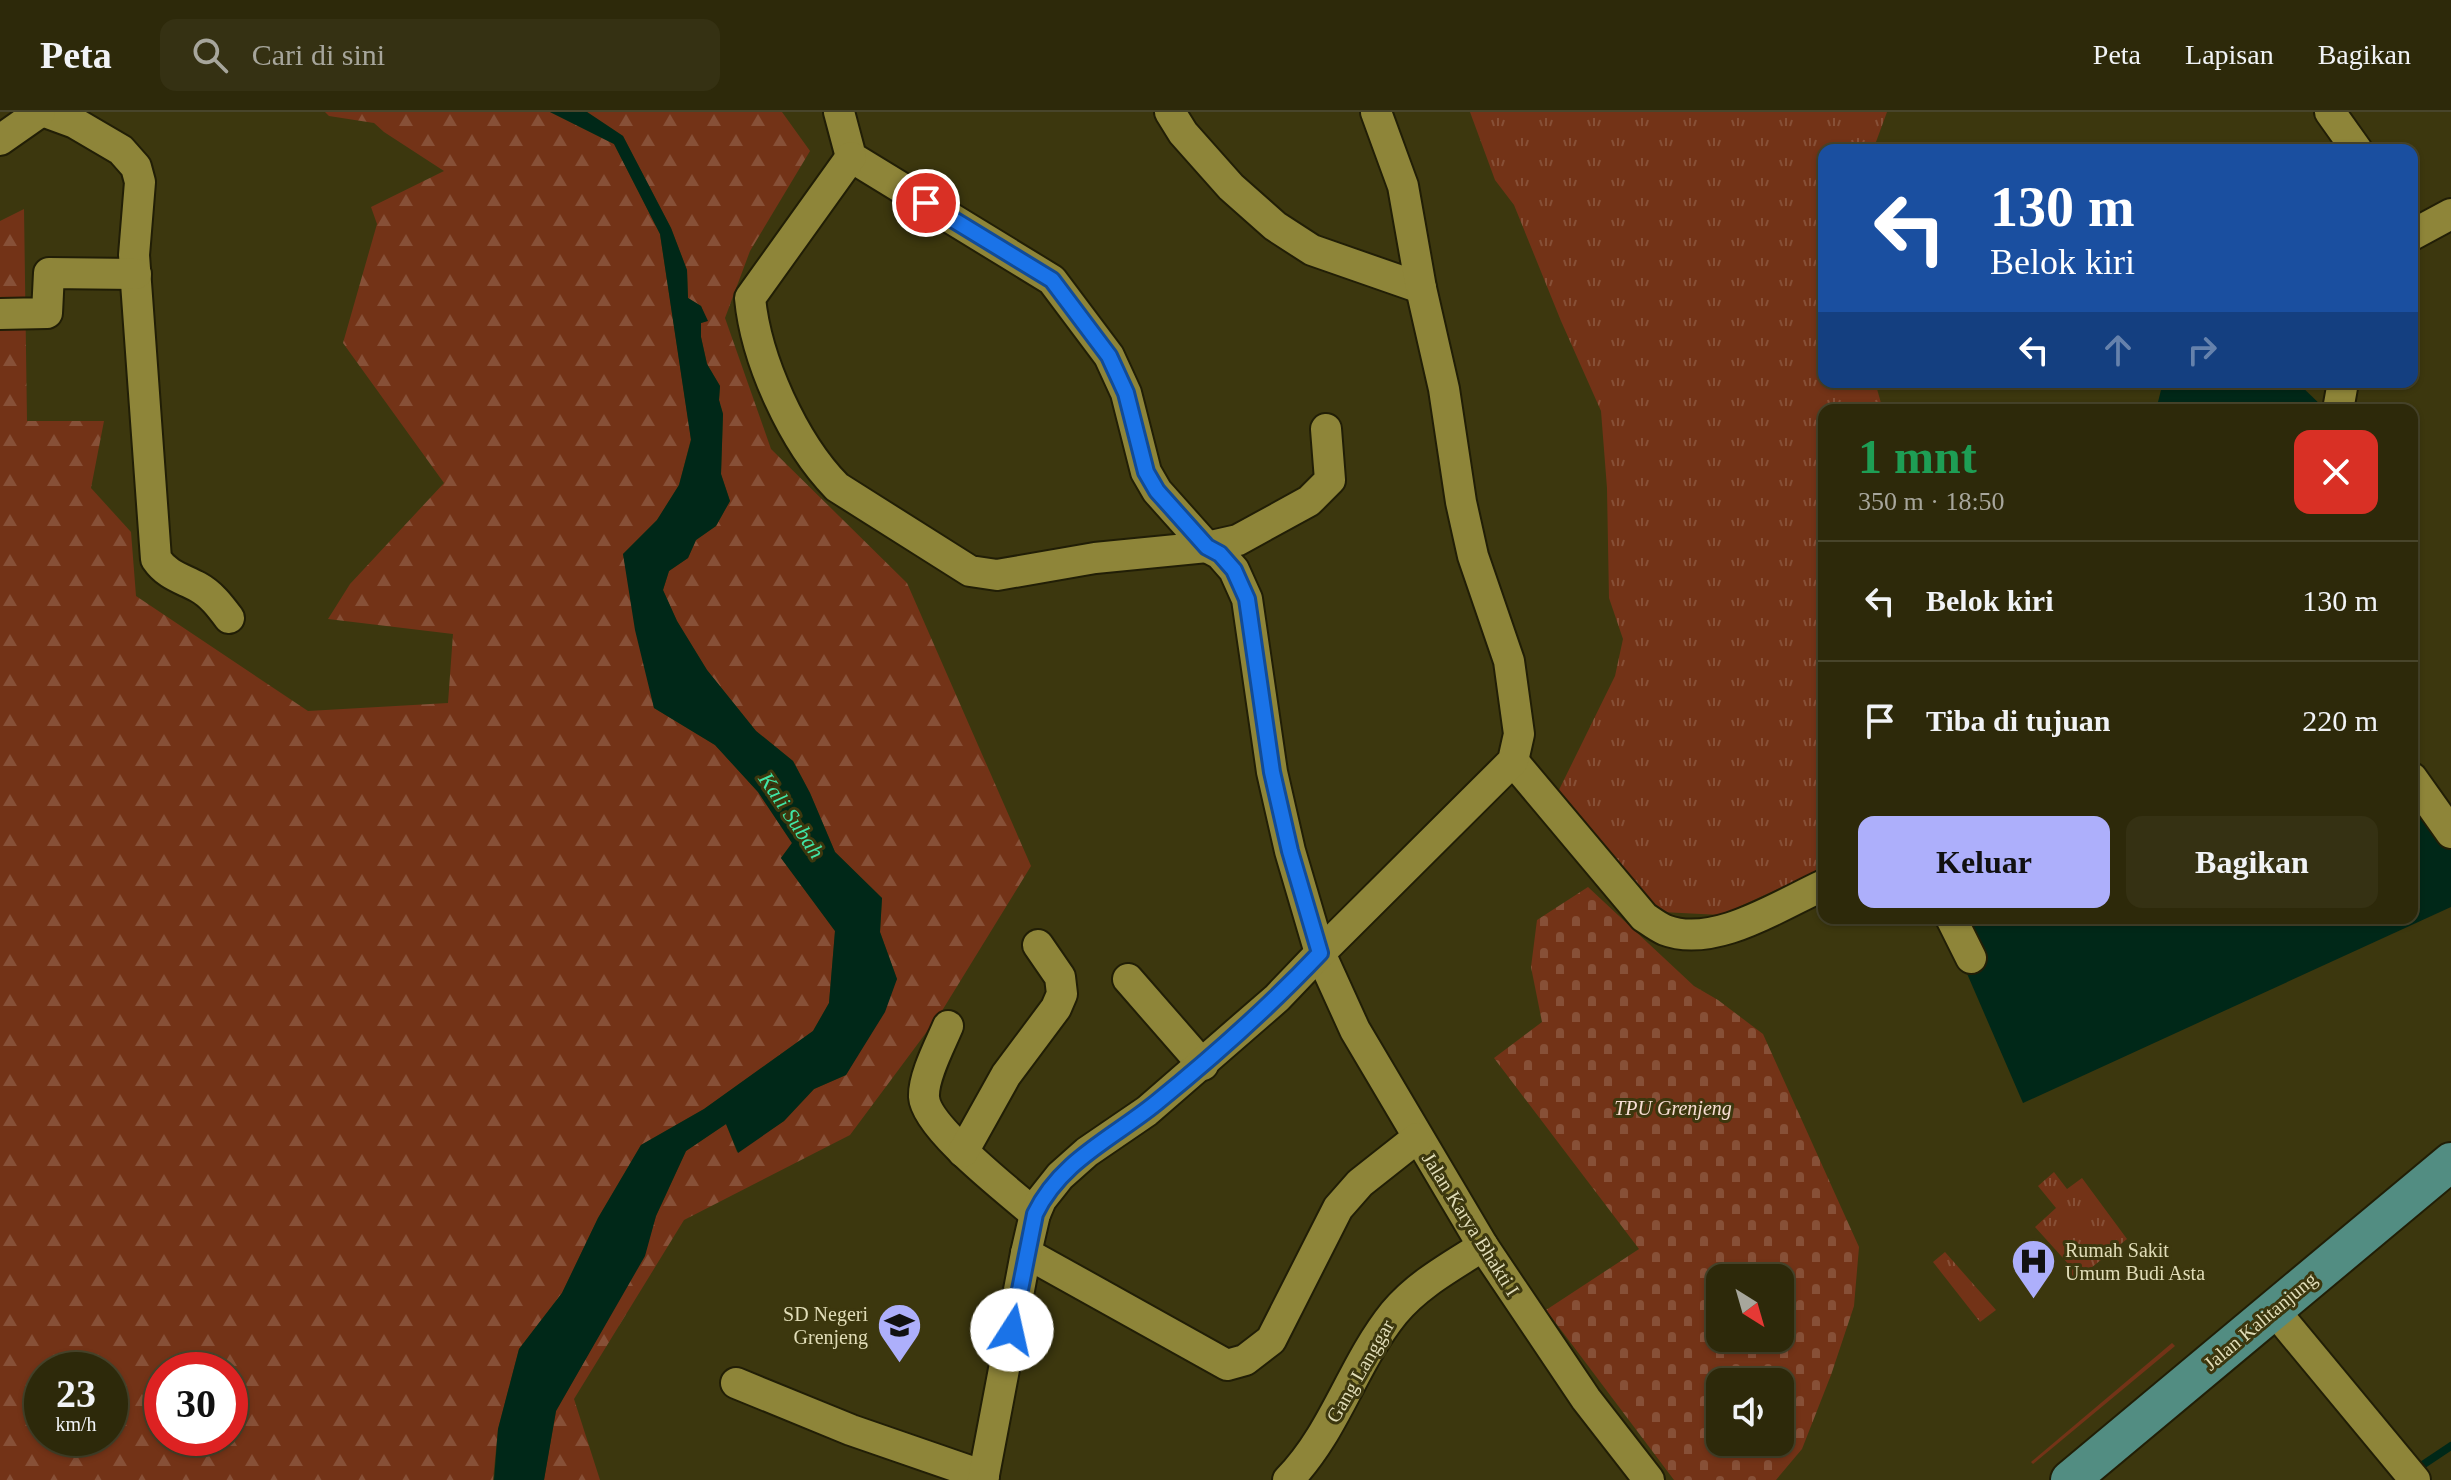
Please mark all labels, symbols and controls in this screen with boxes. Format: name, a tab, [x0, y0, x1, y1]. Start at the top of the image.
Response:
search box	[160, 19, 720, 91]
icon: search	[188, 33, 232, 77]
text: Peta	[40, 34, 112, 76]
text: Cari di sini	[252, 38, 385, 71]
text: Peta	[2093, 39, 2141, 70]
text: Lapisan	[2185, 39, 2274, 70]
text: Bagikan	[2318, 39, 2411, 70]
pin	[892, 169, 960, 237]
icon: left	[1858, 176, 1962, 280]
text: 130 m	[1990, 176, 2135, 238]
icon: arrive	[904, 181, 948, 225]
text: Belok kiri	[1990, 242, 2135, 282]
icon: left	[2012, 328, 2056, 372]
icon: ahead	[2096, 328, 2140, 372]
icon: right	[2180, 328, 2224, 372]
text: 1 mnt	[1858, 430, 1977, 483]
button: close	[2294, 430, 2378, 514]
text: 350 m · 18:50	[1858, 487, 2005, 516]
icon: left	[1858, 579, 1902, 623]
text: Belok kiri	[1926, 584, 2054, 617]
text: 130 m	[2302, 584, 2378, 617]
icon: arrive	[1858, 699, 1902, 743]
text: Tiba di tujuan	[1926, 704, 2111, 737]
text: 220 m	[2302, 704, 2378, 737]
water label: Kali Subah	[753, 767, 829, 863]
button: Keluar	[1858, 816, 2110, 908]
button: Bagikan	[2126, 816, 2378, 908]
park label: TPU Grenjeng	[1614, 1097, 1732, 1120]
street label: Jalan Karya Bhakti I	[1417, 1148, 1524, 1300]
hospital icon: Rumah Sakit Umum Budi Asta	[2010, 1238, 2058, 1301]
place label: Rumah Sakit Umum Budi Asta	[2065, 1239, 2205, 1284]
north arrow	[1706, 1264, 1794, 1352]
map controls	[1706, 1264, 1794, 1456]
street label: Jalan Kalitanjung	[2199, 1267, 2322, 1375]
position arrow	[970, 1288, 1054, 1372]
school or university icon: SD Negeri Grenjeng	[875, 1302, 923, 1365]
place label: SD Negeri Grenjeng	[783, 1303, 868, 1349]
street label: Gang Langgar	[1322, 1315, 1399, 1427]
speed limit sign: 30	[144, 1352, 248, 1456]
button: sound	[1706, 1368, 1794, 1456]
text: 23	[56, 1371, 96, 1416]
text: km/h	[55, 1413, 97, 1435]

